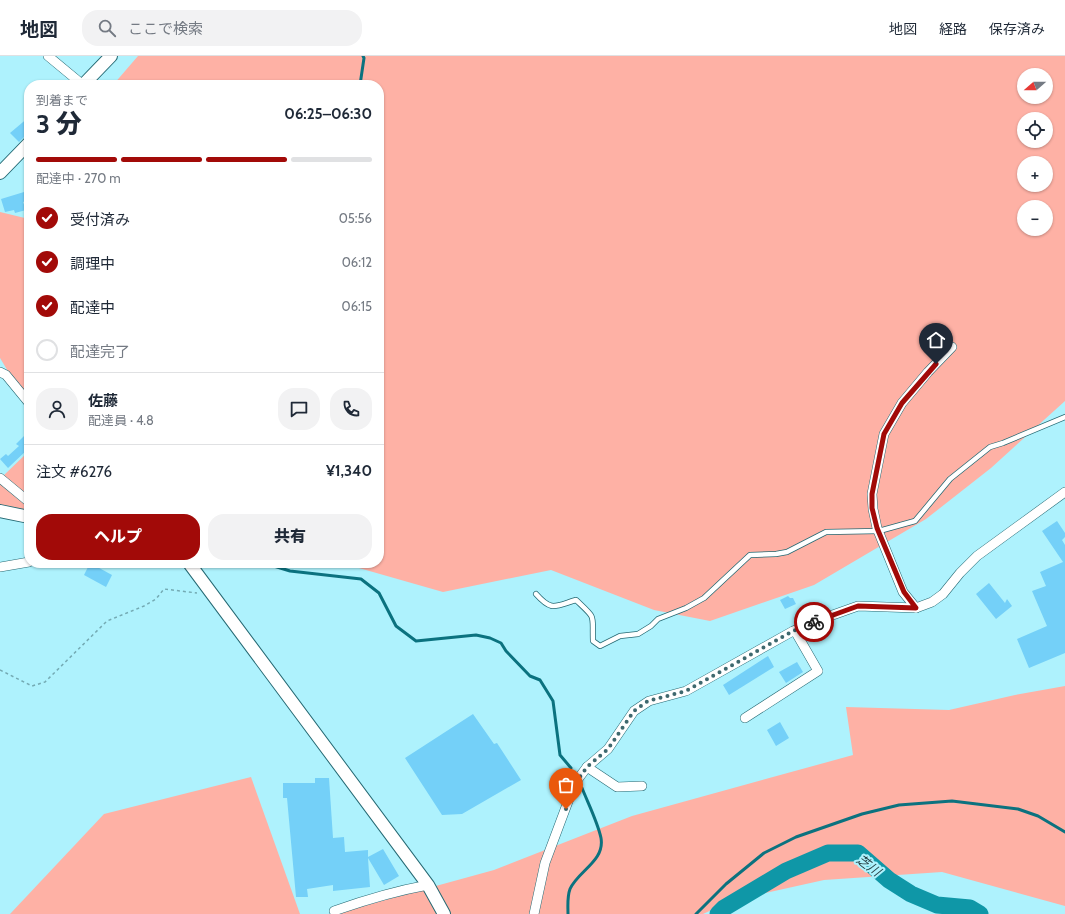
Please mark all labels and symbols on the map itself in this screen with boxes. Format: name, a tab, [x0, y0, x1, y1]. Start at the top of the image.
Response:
north arrow	[1017, 68, 1053, 104]
pin	[919, 323, 953, 364]
courier	[794, 602, 834, 642]
pin	[549, 768, 583, 809]
water label: 芝川	[854, 851, 886, 880]

